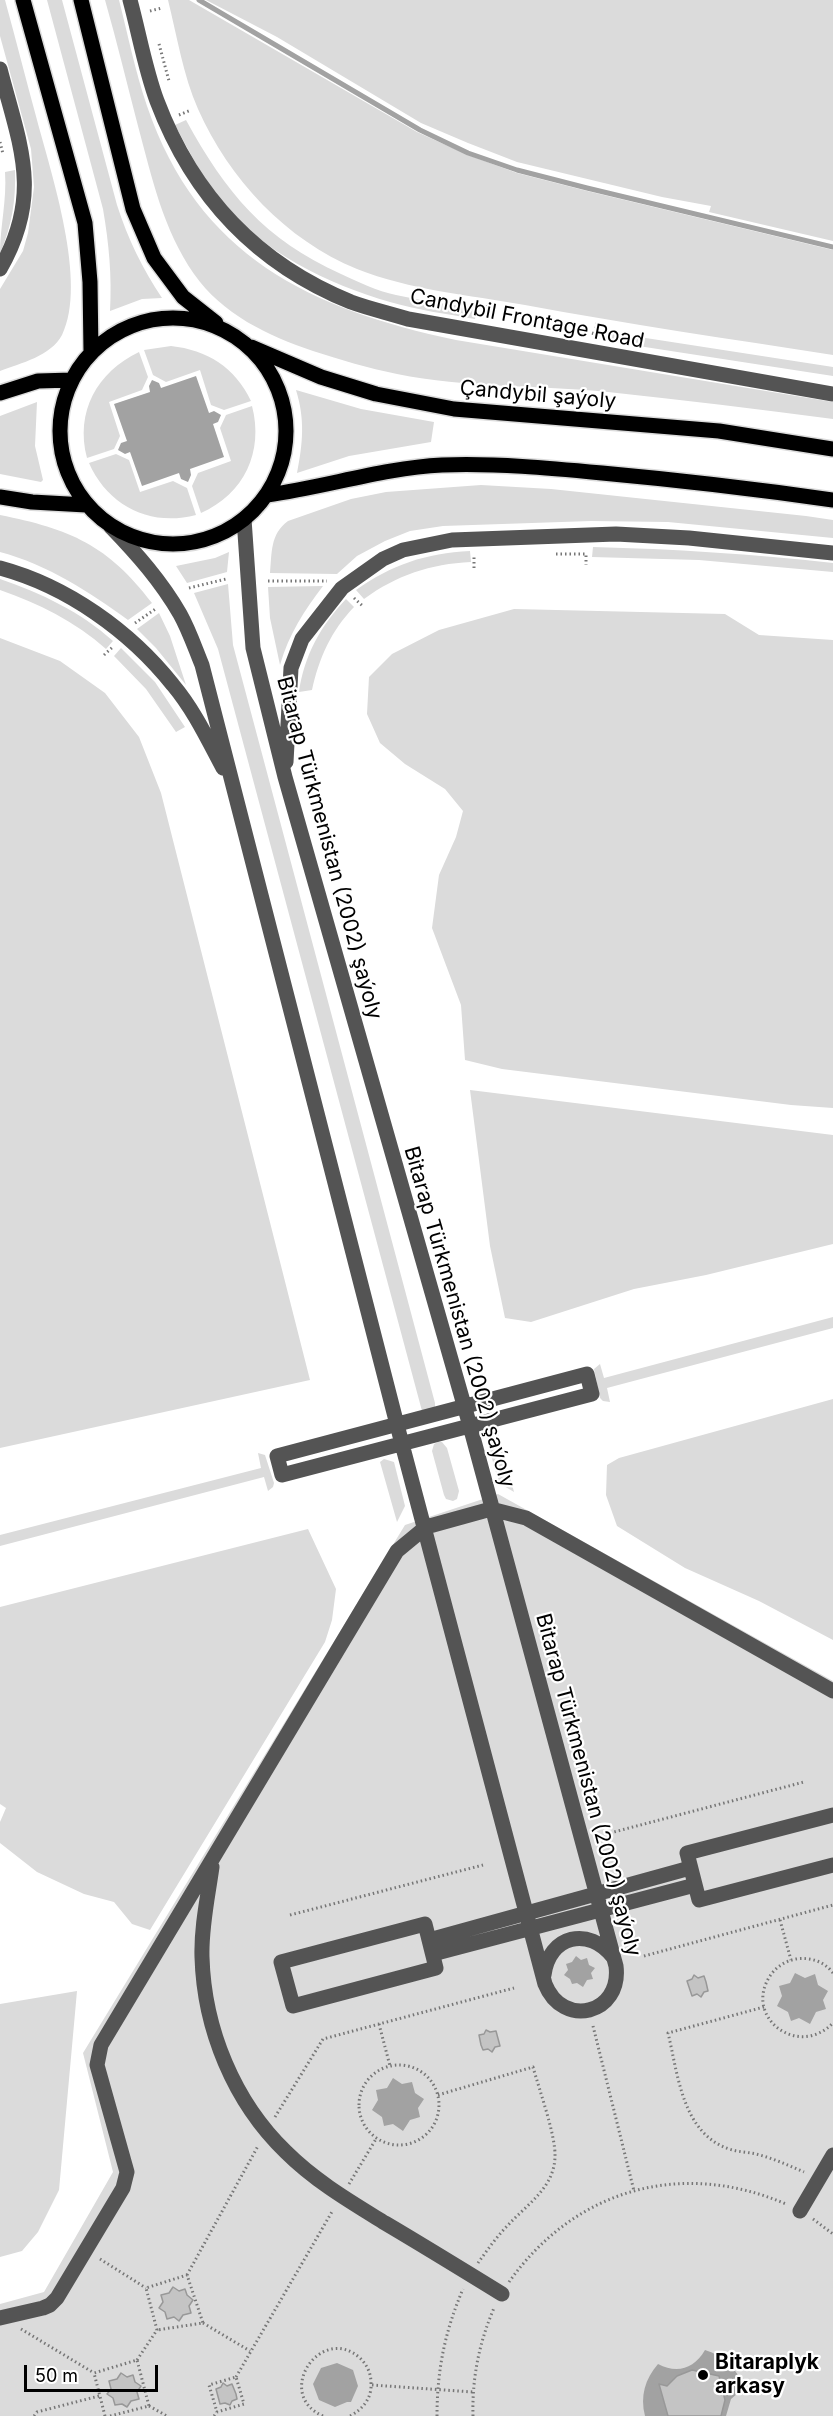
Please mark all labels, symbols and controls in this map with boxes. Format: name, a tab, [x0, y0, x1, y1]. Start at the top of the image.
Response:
street label: Candybil Frontage Road	[408, 284, 646, 354]
street label: Çandybil şaýoly	[459, 376, 617, 414]
street label: Bitarap Türkmenistan (2002) şaýoly	[271, 674, 387, 1022]
street label: Bitarap Türkmenistan (2002) şaýoly	[398, 1143, 520, 1491]
street label: Bitarap Türkmenistan (2002) şaýoly	[530, 1611, 646, 1959]
place label: Bitaraplyk arkasy	[715, 2350, 819, 2400]
scale bar	[27, 2353, 160, 2391]
text: 50 m	[35, 2365, 78, 2386]
marker: Bitaraplyk arkasy	[696, 2368, 710, 2382]

